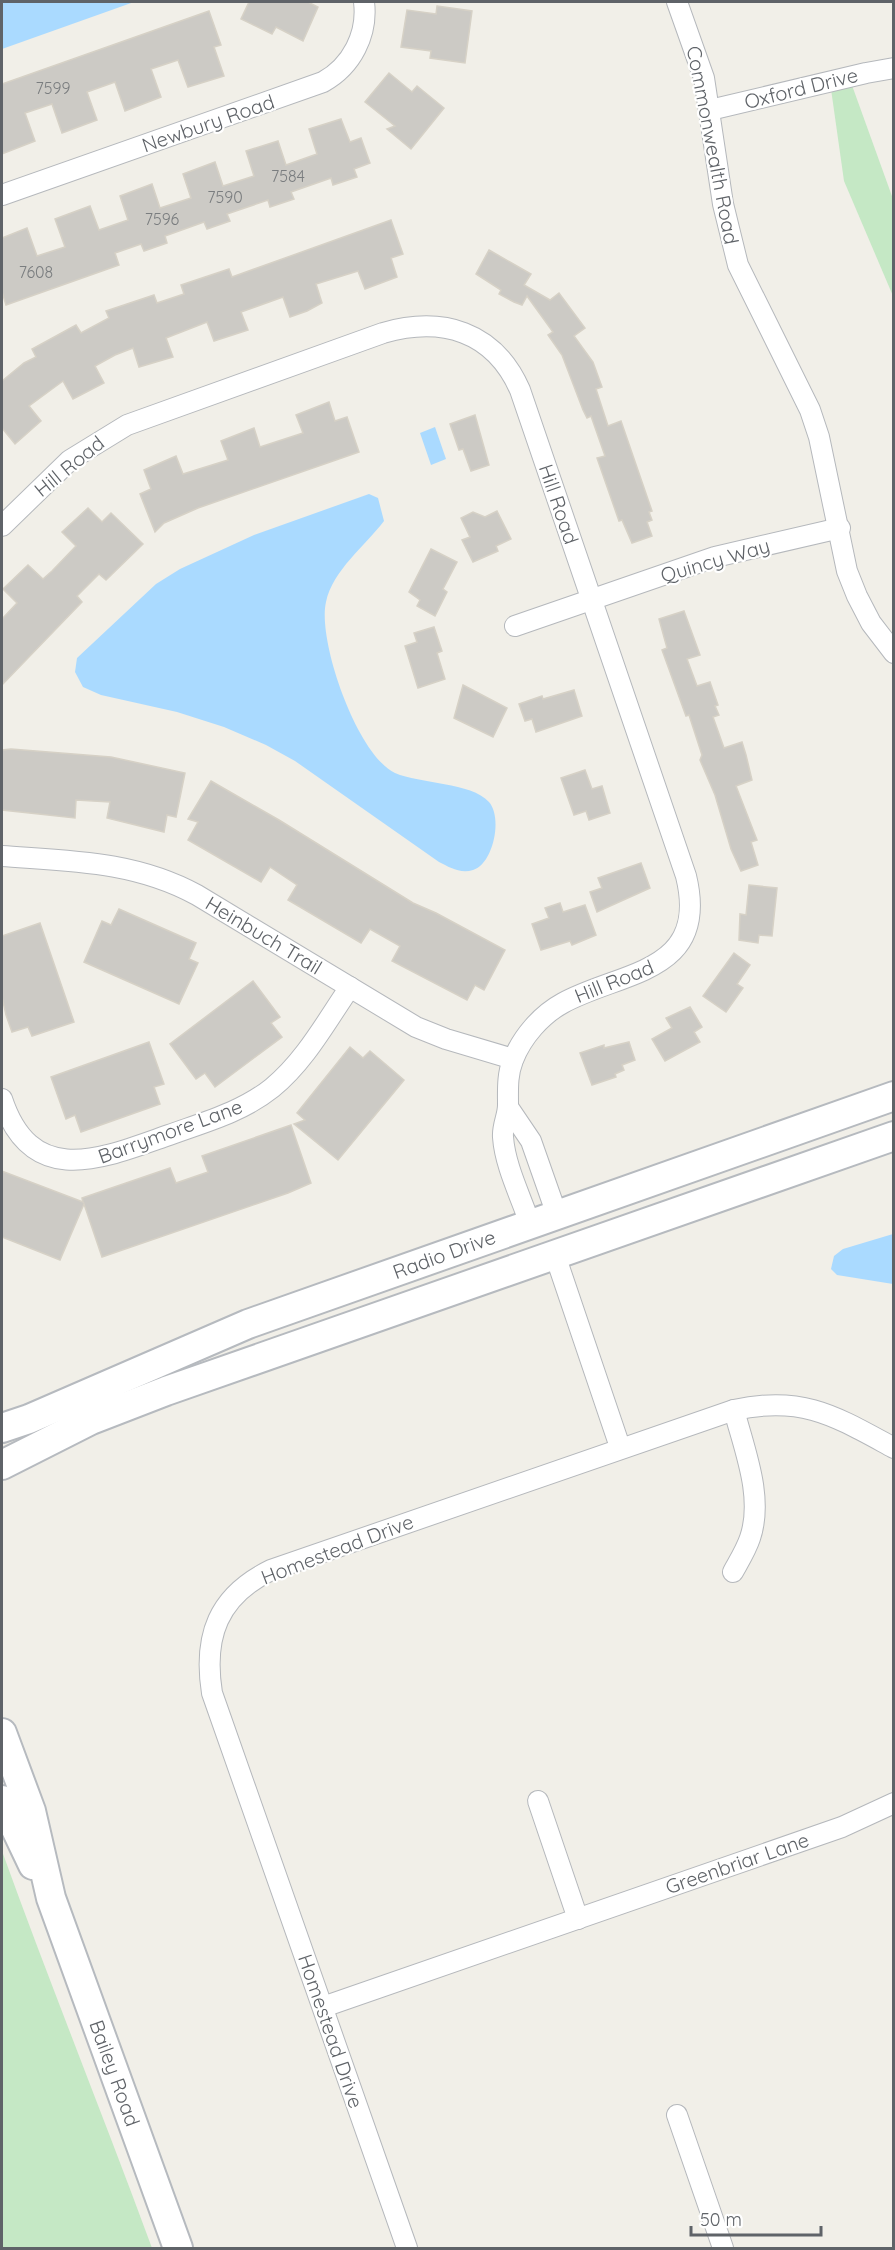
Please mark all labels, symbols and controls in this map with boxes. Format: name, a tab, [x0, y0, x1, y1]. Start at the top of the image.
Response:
street label: Commonwealth Road	[681, 44, 745, 246]
street label: Oxford Drive	[742, 62, 860, 114]
house number: 7599	[36, 78, 70, 98]
street label: Newbury Road	[138, 89, 278, 157]
house number: 7584	[271, 166, 305, 186]
house number: 7590	[207, 187, 243, 207]
house number: 7596	[145, 209, 180, 229]
house number: 7608	[19, 262, 53, 282]
street label: Hill Road	[29, 430, 109, 502]
street label: Hill Road	[534, 461, 584, 547]
street label: Quincy Way	[657, 532, 773, 588]
street label: Heinbuch Trail	[201, 890, 327, 980]
street label: Hill Road	[571, 954, 657, 1008]
street label: Barrymore Lane	[94, 1093, 246, 1169]
street label: Radio Drive	[389, 1224, 499, 1284]
street label: Homestead Drive	[257, 1508, 417, 1590]
street label: Greenbriar Lane	[662, 1827, 812, 1899]
street label: Homestead Drive	[293, 1951, 369, 2111]
street label: Bailey Road	[84, 2016, 146, 2130]
scale bar	[691, 2199, 822, 2237]
text: 50 m	[700, 2208, 742, 2231]

